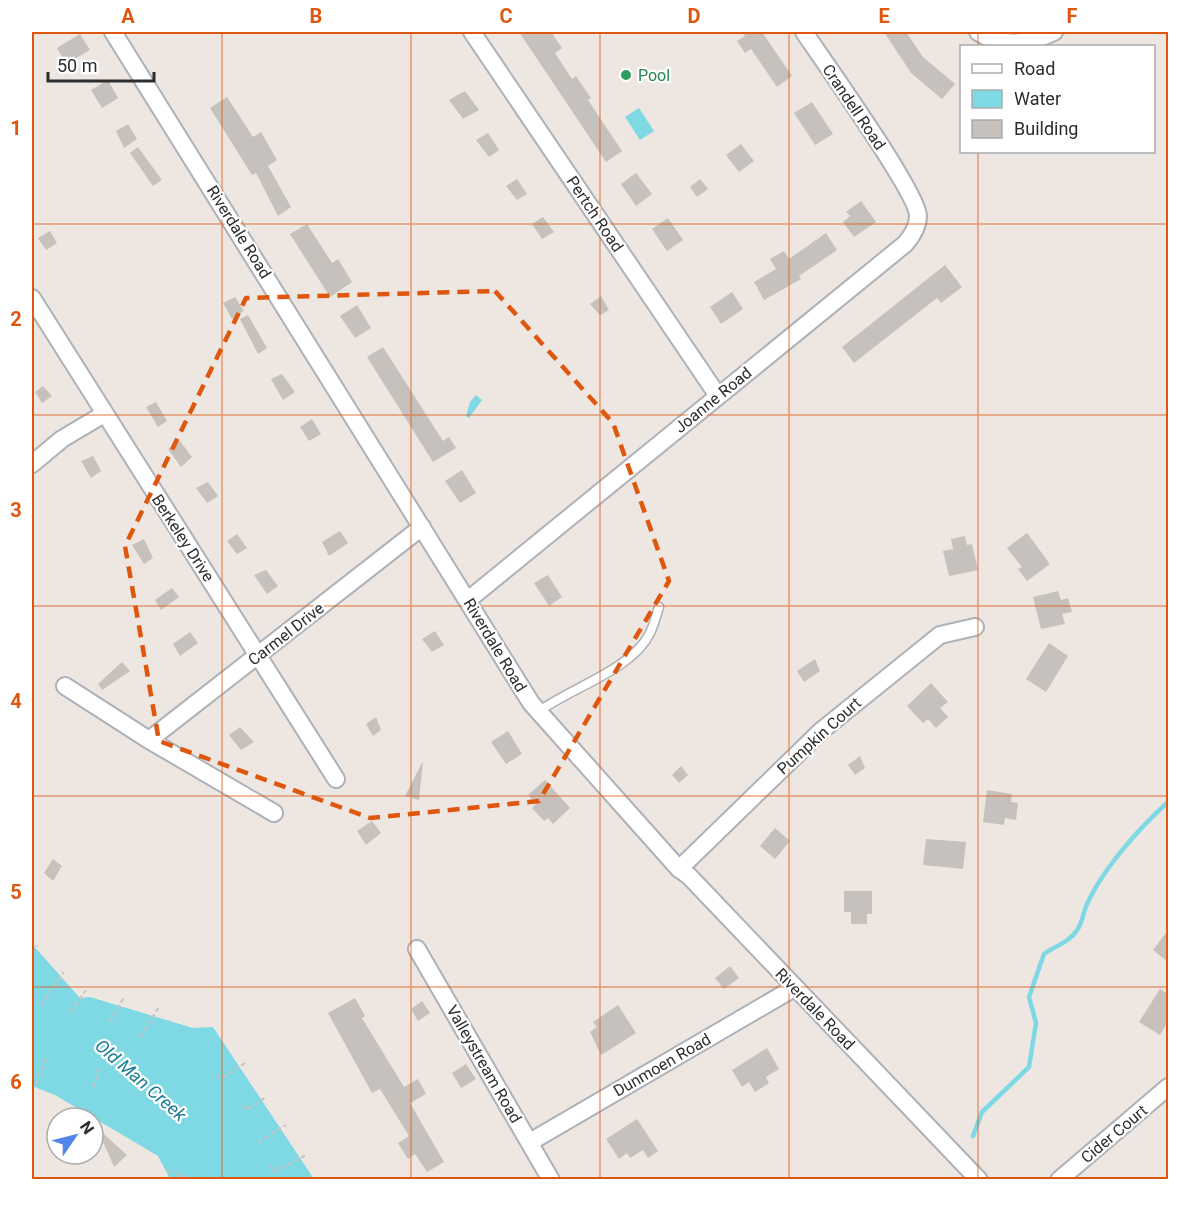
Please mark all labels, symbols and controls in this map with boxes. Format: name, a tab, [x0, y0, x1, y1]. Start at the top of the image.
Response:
text: A	[121, 4, 135, 28]
text: B	[310, 4, 322, 28]
text: C	[499, 4, 513, 28]
text: D	[688, 4, 701, 28]
text: E	[878, 4, 890, 28]
text: F	[1067, 4, 1078, 28]
scale bar	[48, 45, 154, 83]
legend	[960, 45, 1155, 153]
text: 50 m	[57, 55, 97, 76]
text: Road	[1014, 58, 1055, 79]
street label: Crandell Road	[818, 61, 890, 153]
place label: Pool	[638, 66, 670, 85]
marker: Pool	[619, 68, 633, 82]
text: Water	[1014, 88, 1061, 109]
text: 1	[10, 116, 22, 140]
text: Building	[1014, 118, 1078, 139]
street label: Pertch Road	[563, 172, 627, 256]
street label: Riverdale Road	[203, 182, 275, 282]
text: 2	[10, 307, 22, 331]
street label: Joanne Road	[671, 363, 755, 437]
street label: Berkeley Drive	[148, 491, 218, 585]
text: 3	[10, 498, 22, 522]
street label: Riverdale Road	[460, 595, 530, 695]
street label: Carmel Drive	[244, 599, 328, 669]
text: 4	[10, 689, 22, 713]
street label: Pumpkin Court	[773, 693, 865, 779]
text: 5	[10, 880, 22, 904]
street label: Riverdale Road	[771, 964, 859, 1054]
street label: Valleystream Road	[443, 1002, 525, 1126]
street label: Dunmoen Road	[610, 1029, 714, 1101]
water label: Old Man Creek	[91, 1035, 192, 1126]
text: 6	[10, 1070, 22, 1094]
street label: Cider Court	[1077, 1101, 1151, 1167]
north arrow	[45, 1106, 105, 1166]
text: N	[76, 1118, 98, 1138]

